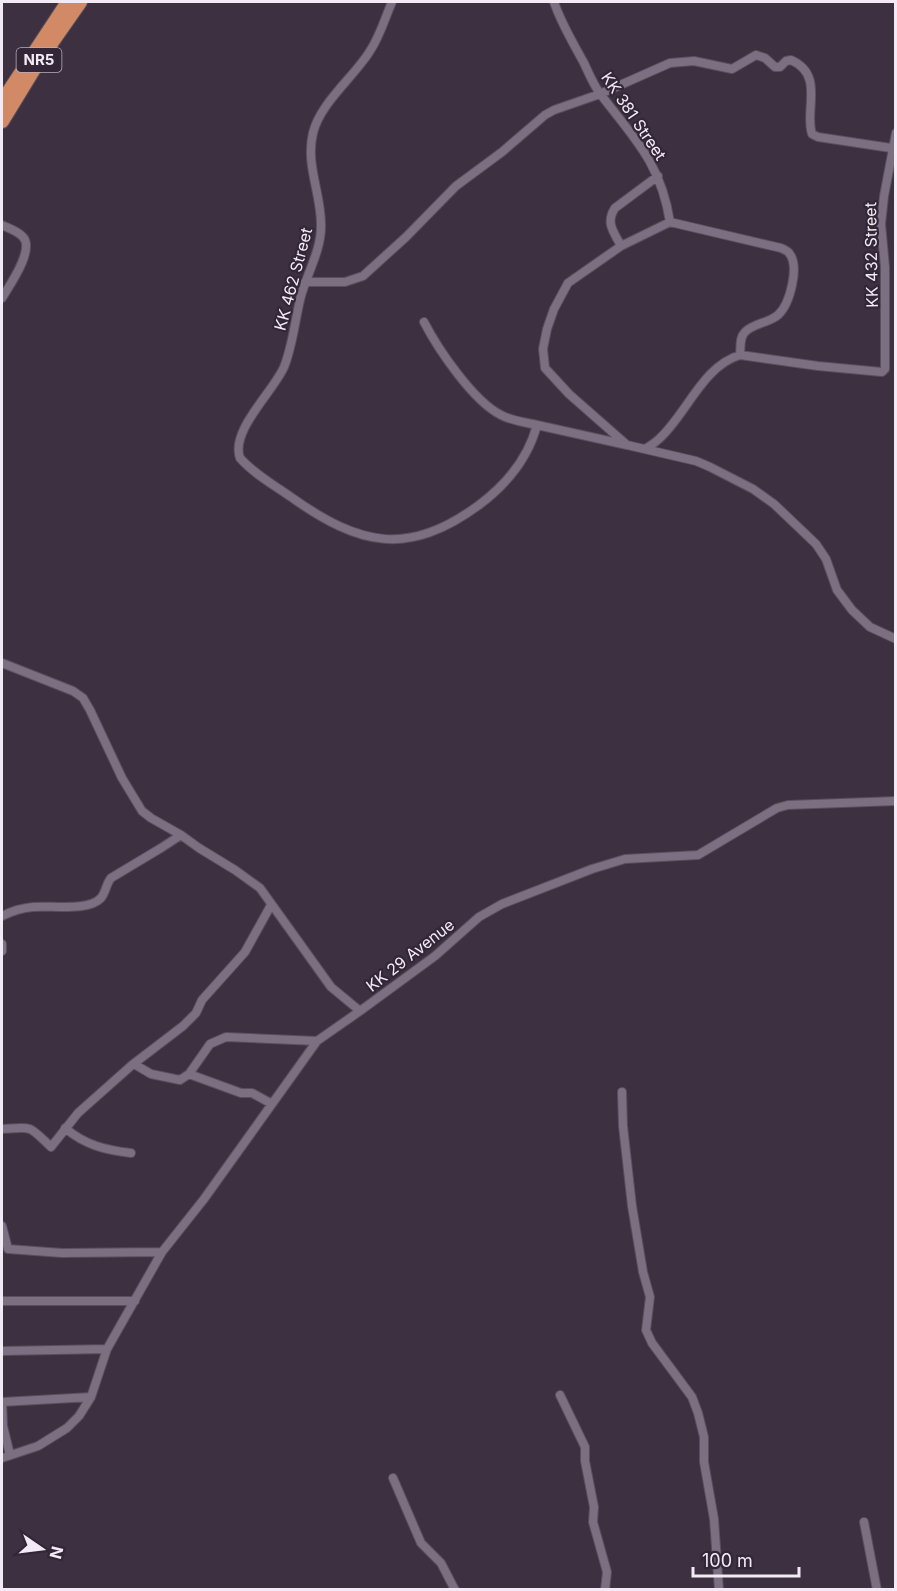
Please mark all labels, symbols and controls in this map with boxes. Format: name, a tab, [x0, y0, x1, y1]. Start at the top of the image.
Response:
road number: NR5	[16, 48, 62, 72]
street label: KK 381 Street	[597, 68, 671, 164]
street label: KK 432 Street	[860, 202, 882, 308]
street label: KK 462 Street	[270, 225, 316, 333]
street label: KK 29 Avenue	[362, 914, 458, 996]
north arrow	[12, 1519, 72, 1579]
scale bar	[693, 1540, 800, 1578]
text: N	[45, 1544, 68, 1561]
text: 100 m	[702, 1550, 753, 1571]

